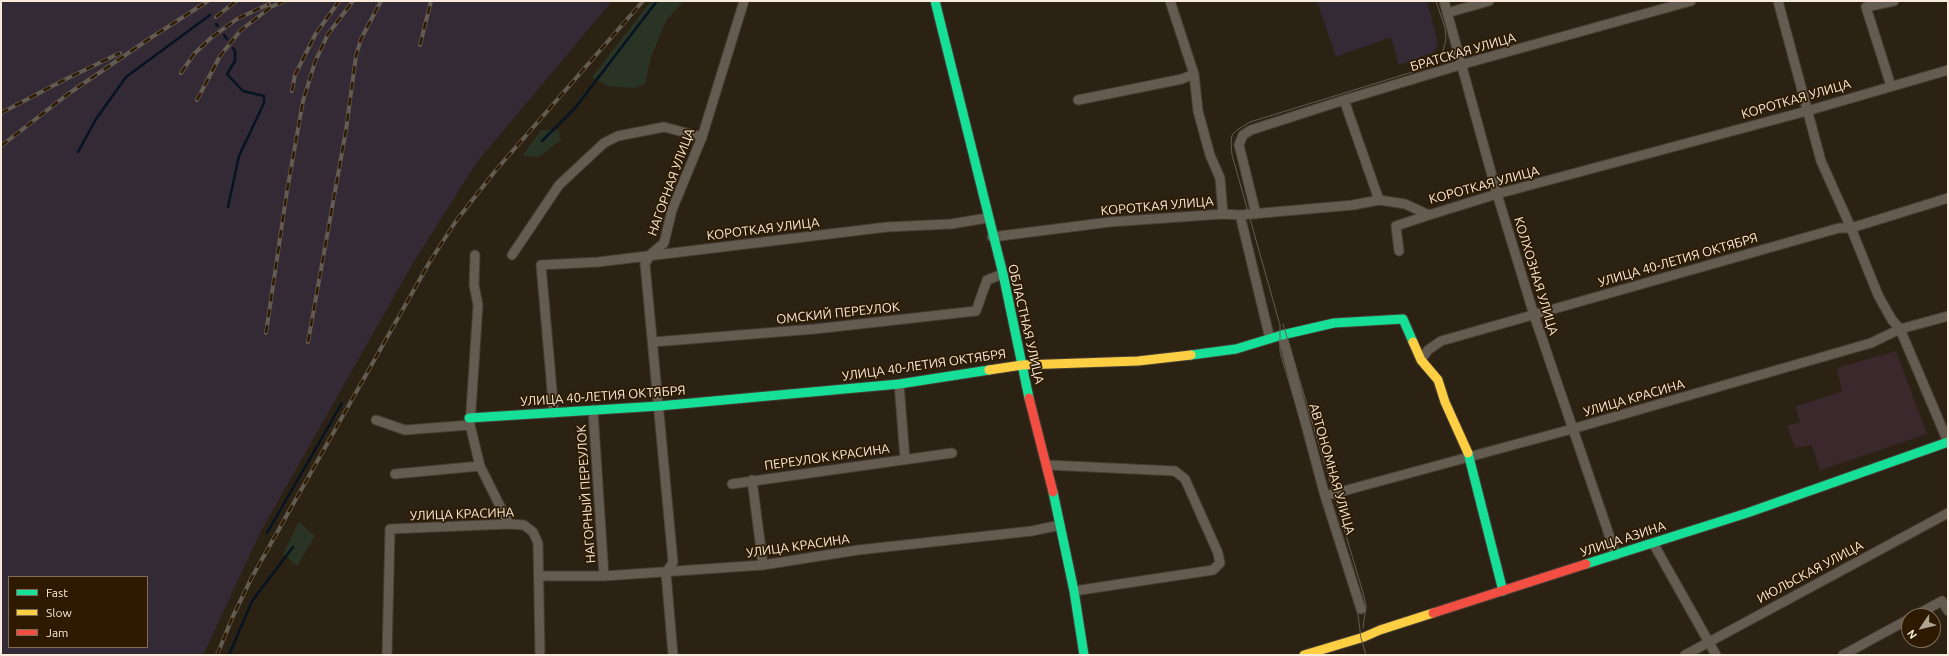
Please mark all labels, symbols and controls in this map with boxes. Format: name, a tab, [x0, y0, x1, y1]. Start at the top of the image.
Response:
street label: БРАТСКАЯ УЛИЦА	[1408, 29, 1518, 75]
street label: КОРОТКАЯ УЛИЦА	[1739, 76, 1853, 122]
street label: НАГОРНАЯ УЛИЦА	[644, 126, 698, 238]
street label: КОРОТКАЯ УЛИЦА	[1427, 163, 1541, 207]
street label: КОРОТКАЯ УЛИЦА	[1100, 193, 1214, 219]
street label: КОРОТКАЯ УЛИЦА	[706, 214, 820, 244]
street label: КОЛХОЗНАЯ УЛИЦА	[1511, 215, 1561, 337]
street label: УЛИЦА 40-ЛЕТИЯ ОКТЯБРЯ	[1596, 230, 1760, 290]
street label: ОБЛАСТНАЯ УЛИЦА	[1005, 263, 1047, 385]
street label: ОМСКИЙ ПЕРЕУЛОК	[776, 299, 900, 327]
street label: УЛИЦА 40-ЛЕТИЯ ОКТЯБРЯ	[841, 346, 1007, 384]
street label: УЛИЦА КРАСИНА	[1582, 376, 1686, 420]
street label: УЛИЦА 40-ЛЕТИЯ ОКТЯБРЯ	[520, 382, 686, 410]
street label: АВТОНОМНАЯ УЛИЦА	[1306, 402, 1358, 536]
street label: НАГОРНЫЙ ПЕРЕУЛОК	[573, 424, 599, 564]
street label: ПЕРЕУЛОК КРАСИНА	[763, 440, 891, 474]
street label: УЛИЦА КРАСИНА	[410, 504, 514, 524]
street label: УЛИЦА АЗИНА	[1578, 518, 1668, 560]
street label: УЛИЦА КРАСИНА	[745, 531, 851, 561]
street label: ИЮЛЬСКАЯ УЛИЦА	[1754, 537, 1866, 607]
legend	[8, 576, 148, 648]
text: Fast	[46, 586, 68, 599]
text: Slow	[46, 606, 72, 619]
north arrow	[1901, 608, 1941, 648]
text: Jam	[46, 626, 68, 639]
text: N	[1905, 628, 1919, 641]

